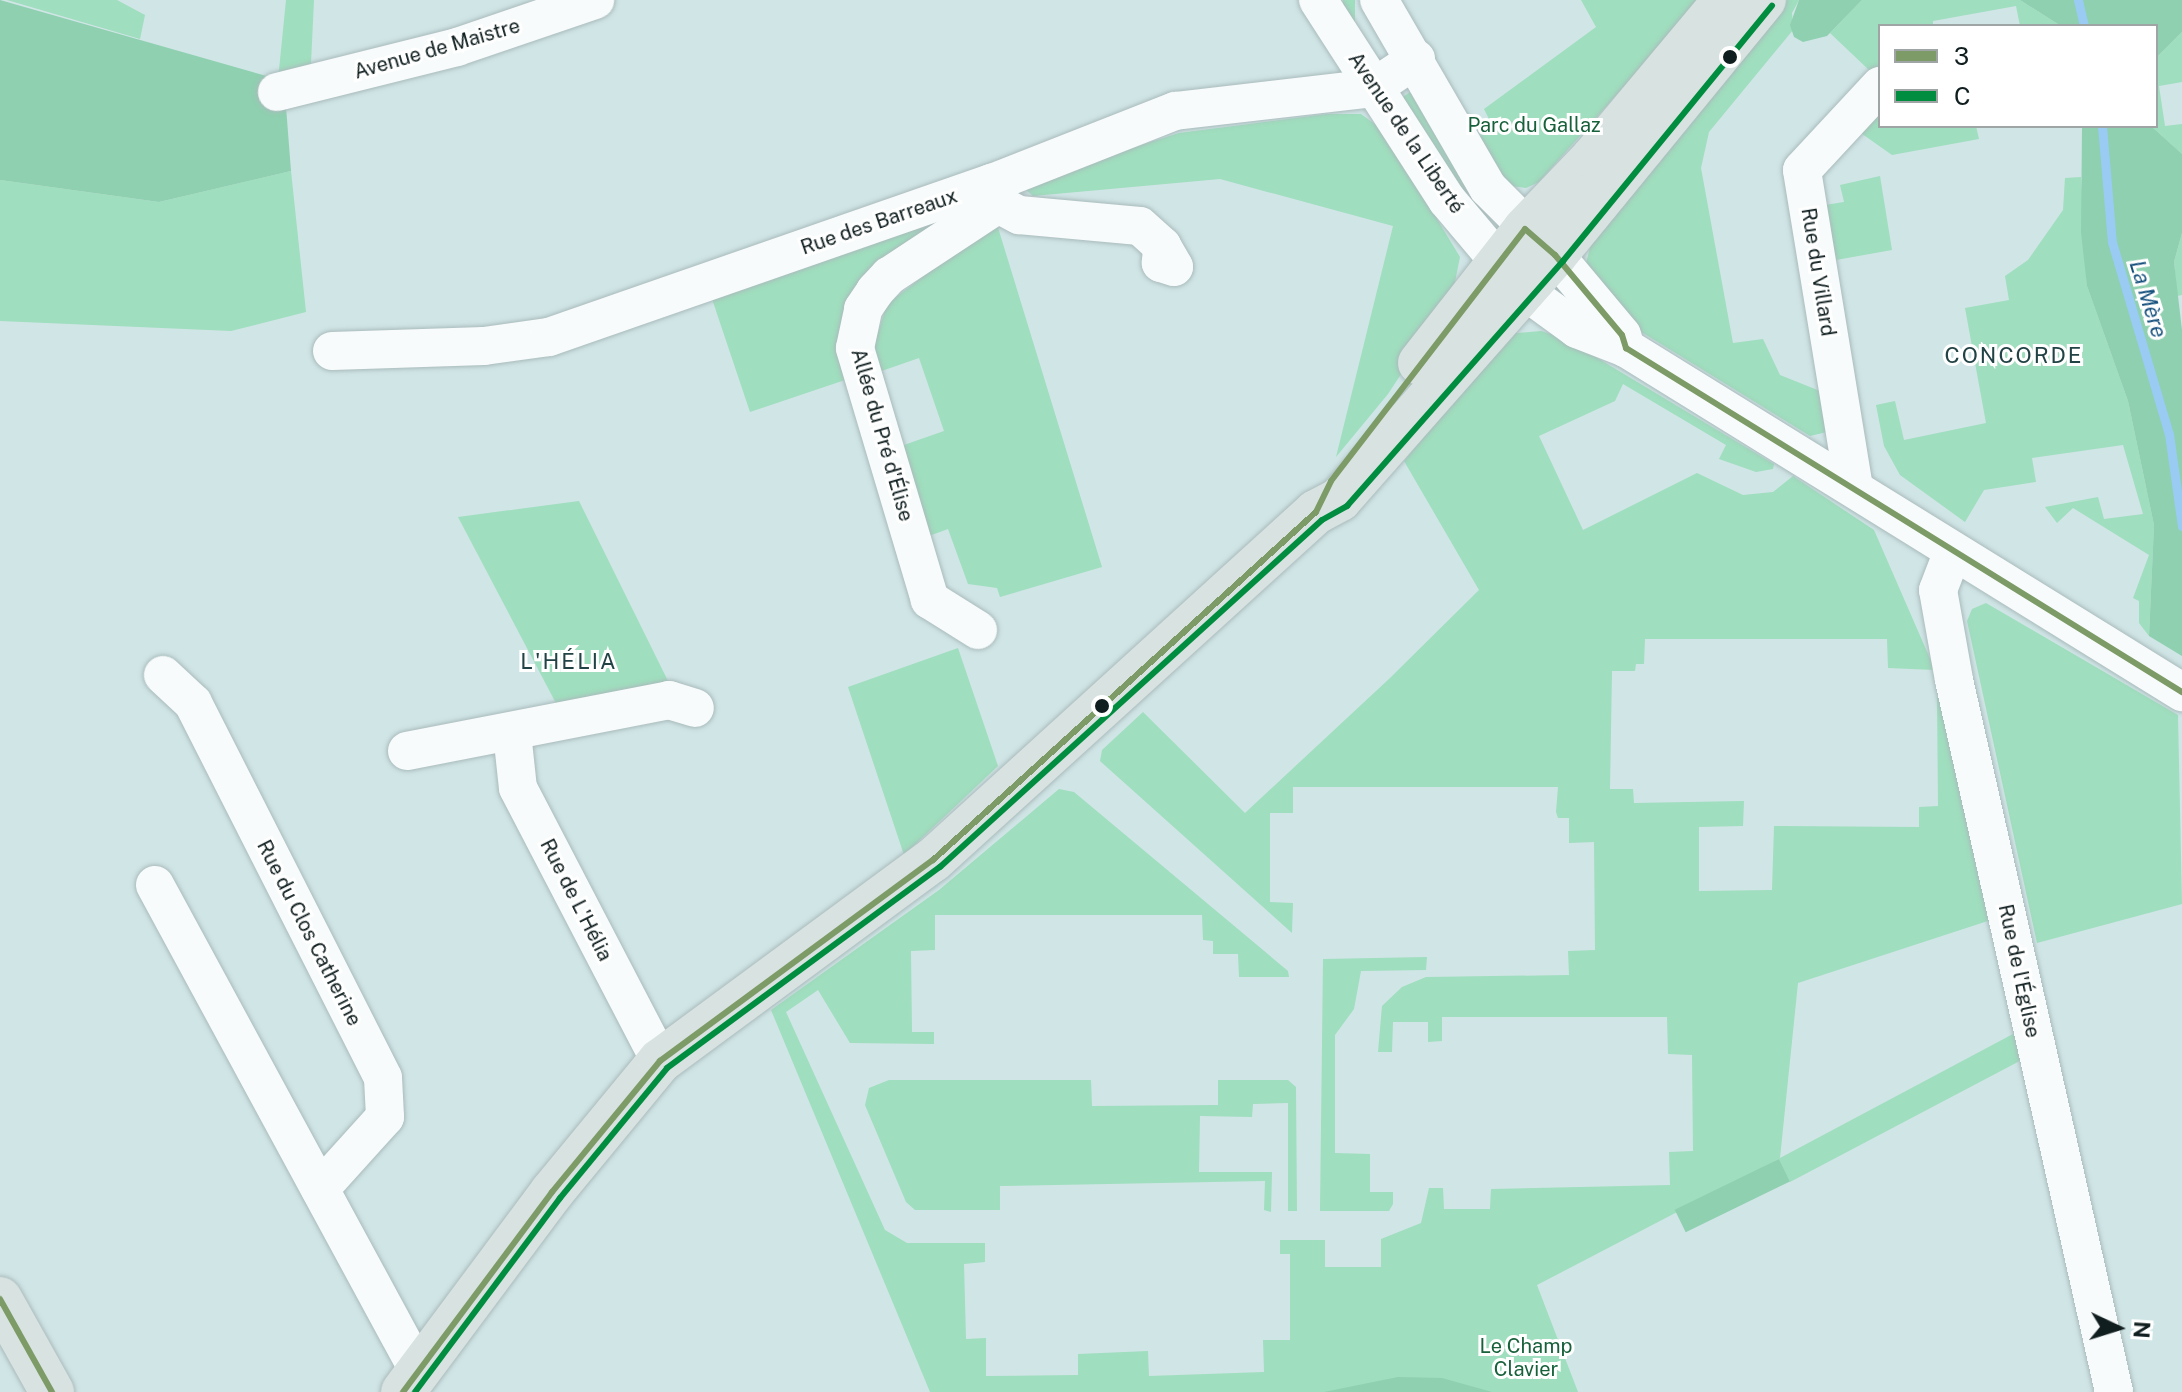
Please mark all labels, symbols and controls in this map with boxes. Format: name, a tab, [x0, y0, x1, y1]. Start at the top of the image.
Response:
street label: Avenue de Maistre	[351, 14, 523, 84]
legend	[1878, 24, 2158, 128]
text: 3	[1954, 42, 1969, 70]
street label: Avenue de la Liberté	[1343, 48, 1469, 218]
unlabelled marker	[1722, 49, 1738, 65]
text: C	[1954, 82, 1971, 110]
park label: Parc du Gallaz	[1467, 113, 1601, 137]
street label: Rue des Barreaux	[797, 184, 961, 260]
street label: Rue du Villard	[1796, 206, 1840, 338]
water label: La Mère	[2124, 257, 2172, 341]
district label: CONCORDE	[1945, 343, 2083, 369]
street label: Allée du Pré d'Élise	[846, 346, 918, 524]
district label: L'HÉLIA	[520, 649, 618, 675]
unlabelled marker	[1094, 698, 1110, 714]
street label: Rue de L'Hélia	[535, 835, 617, 965]
street label: Rue du Clos Catherine	[252, 836, 366, 1030]
street label: Rue de l'Église	[1993, 902, 2045, 1040]
north arrow	[2078, 1288, 2158, 1368]
text: N	[2128, 1320, 2156, 1339]
park label: Le Champ Clavier	[1480, 1334, 1572, 1381]

